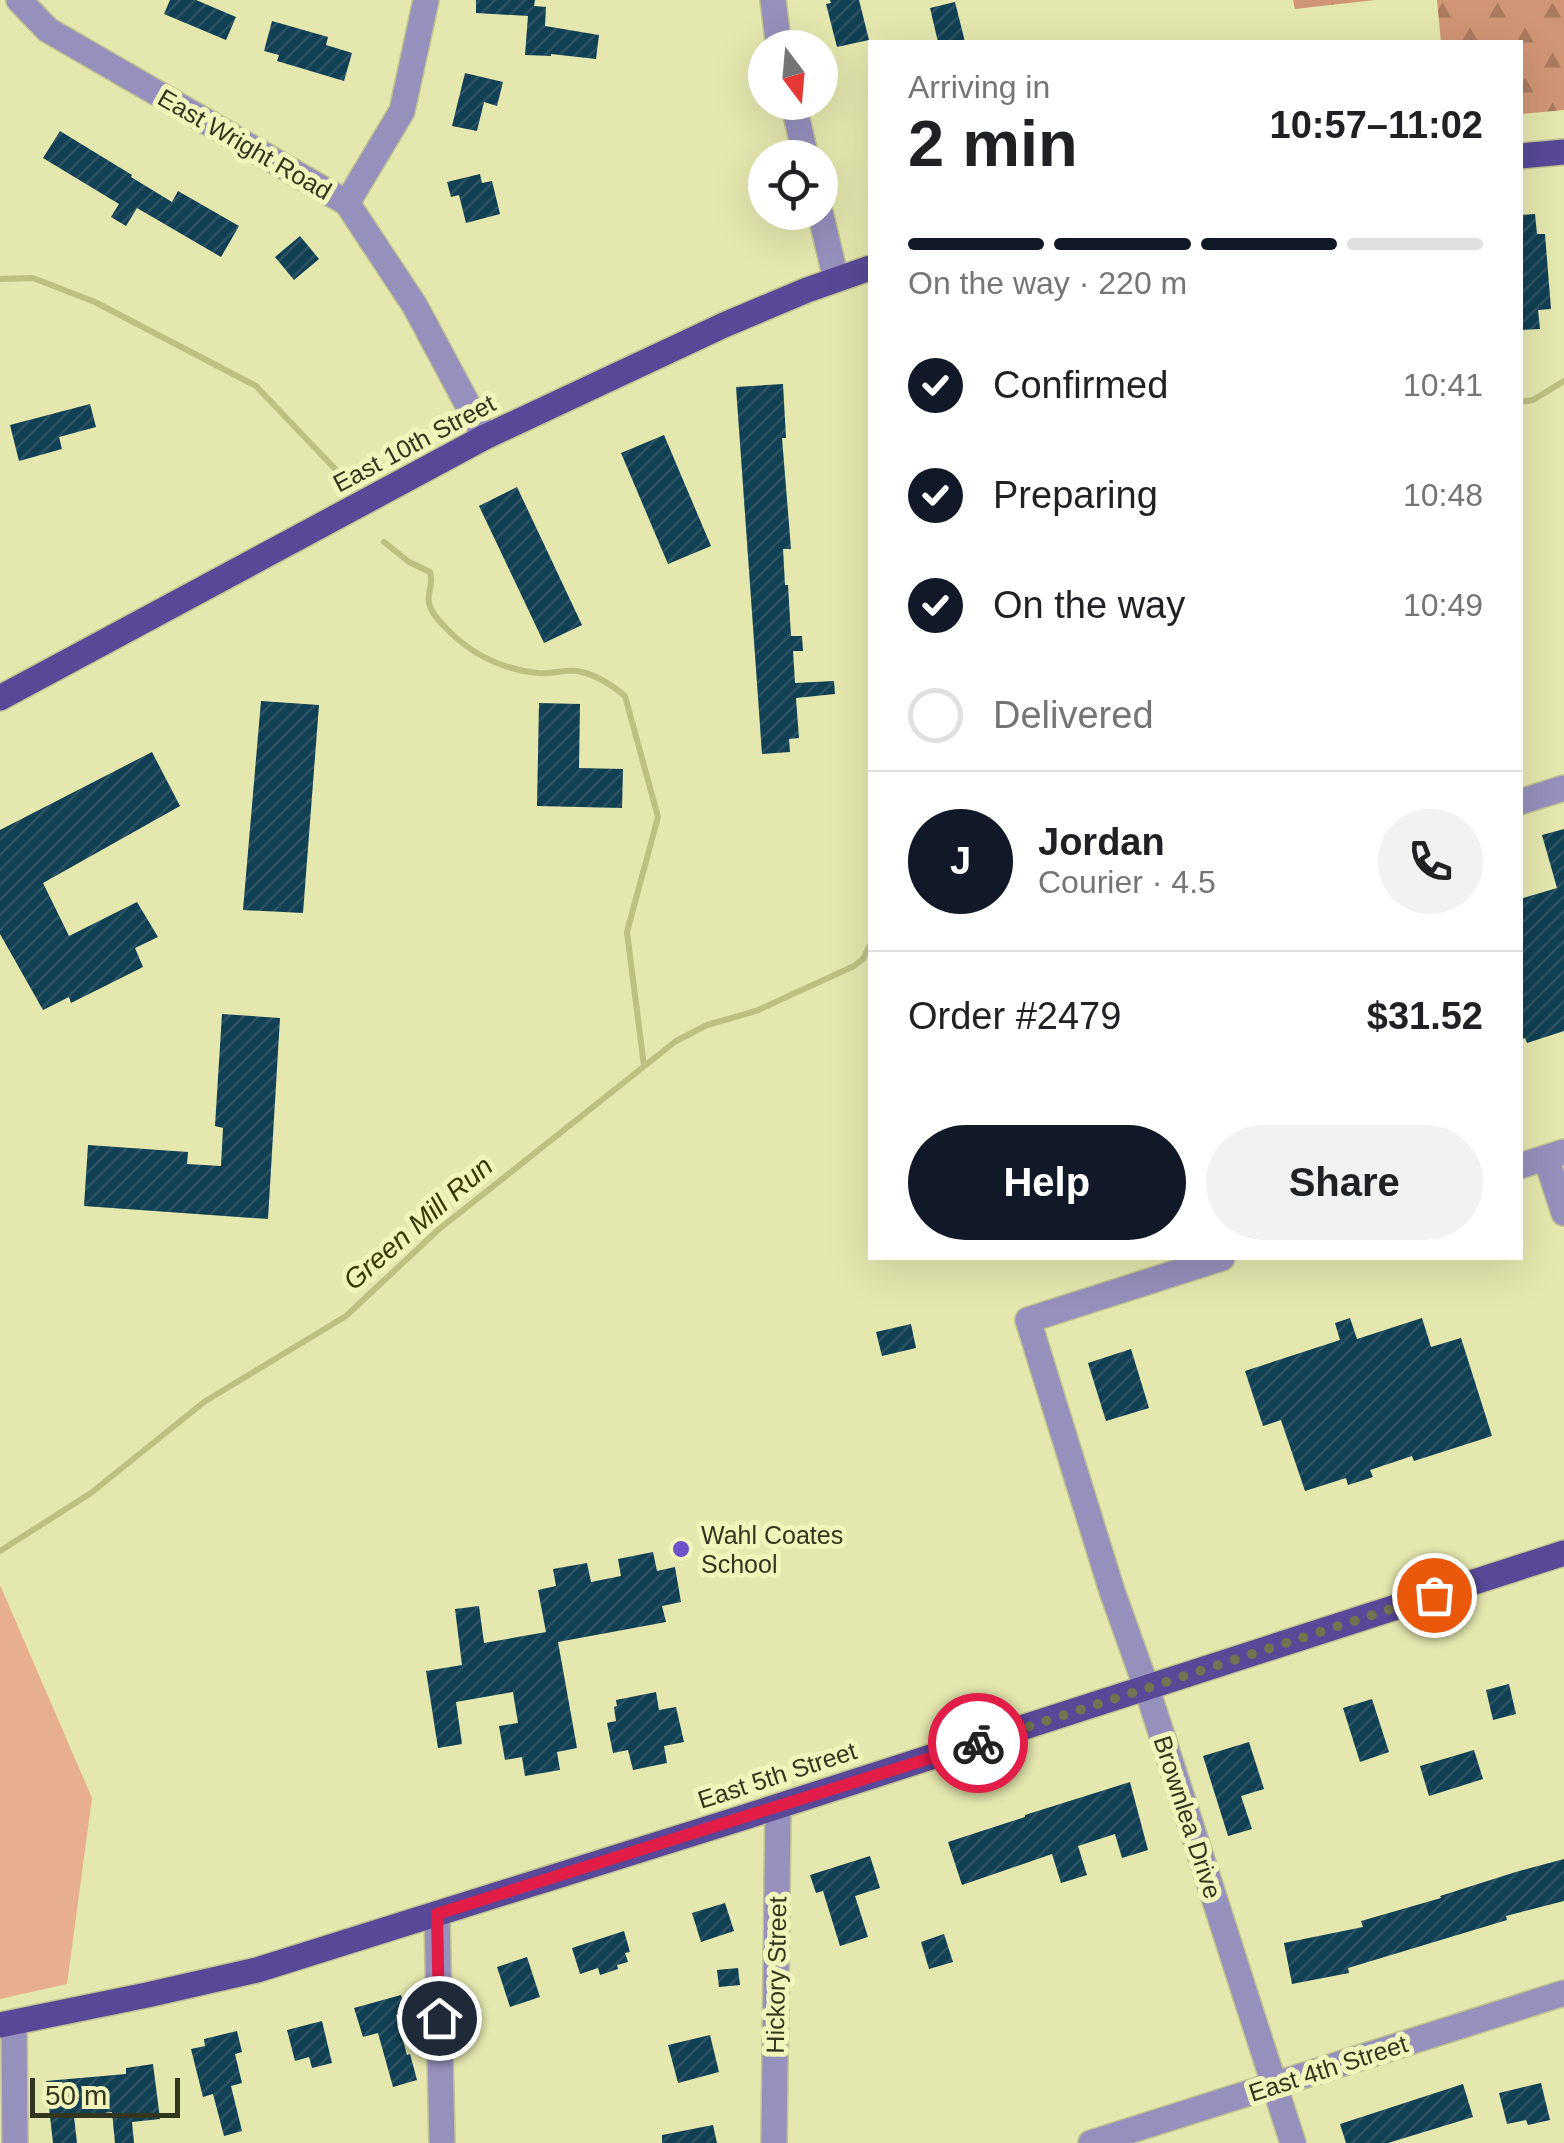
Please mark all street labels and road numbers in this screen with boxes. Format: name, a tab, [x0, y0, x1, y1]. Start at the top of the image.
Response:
street label: East Wright Road	[153, 83, 337, 205]
street label: East 10th Street	[328, 389, 500, 497]
street label: Brownlea Drive	[1148, 1732, 1228, 1902]
street label: East 5th Street	[694, 1736, 860, 1814]
street label: Hickory Street	[761, 1896, 791, 2054]
street label: East 4th Street	[1245, 2029, 1411, 2107]

